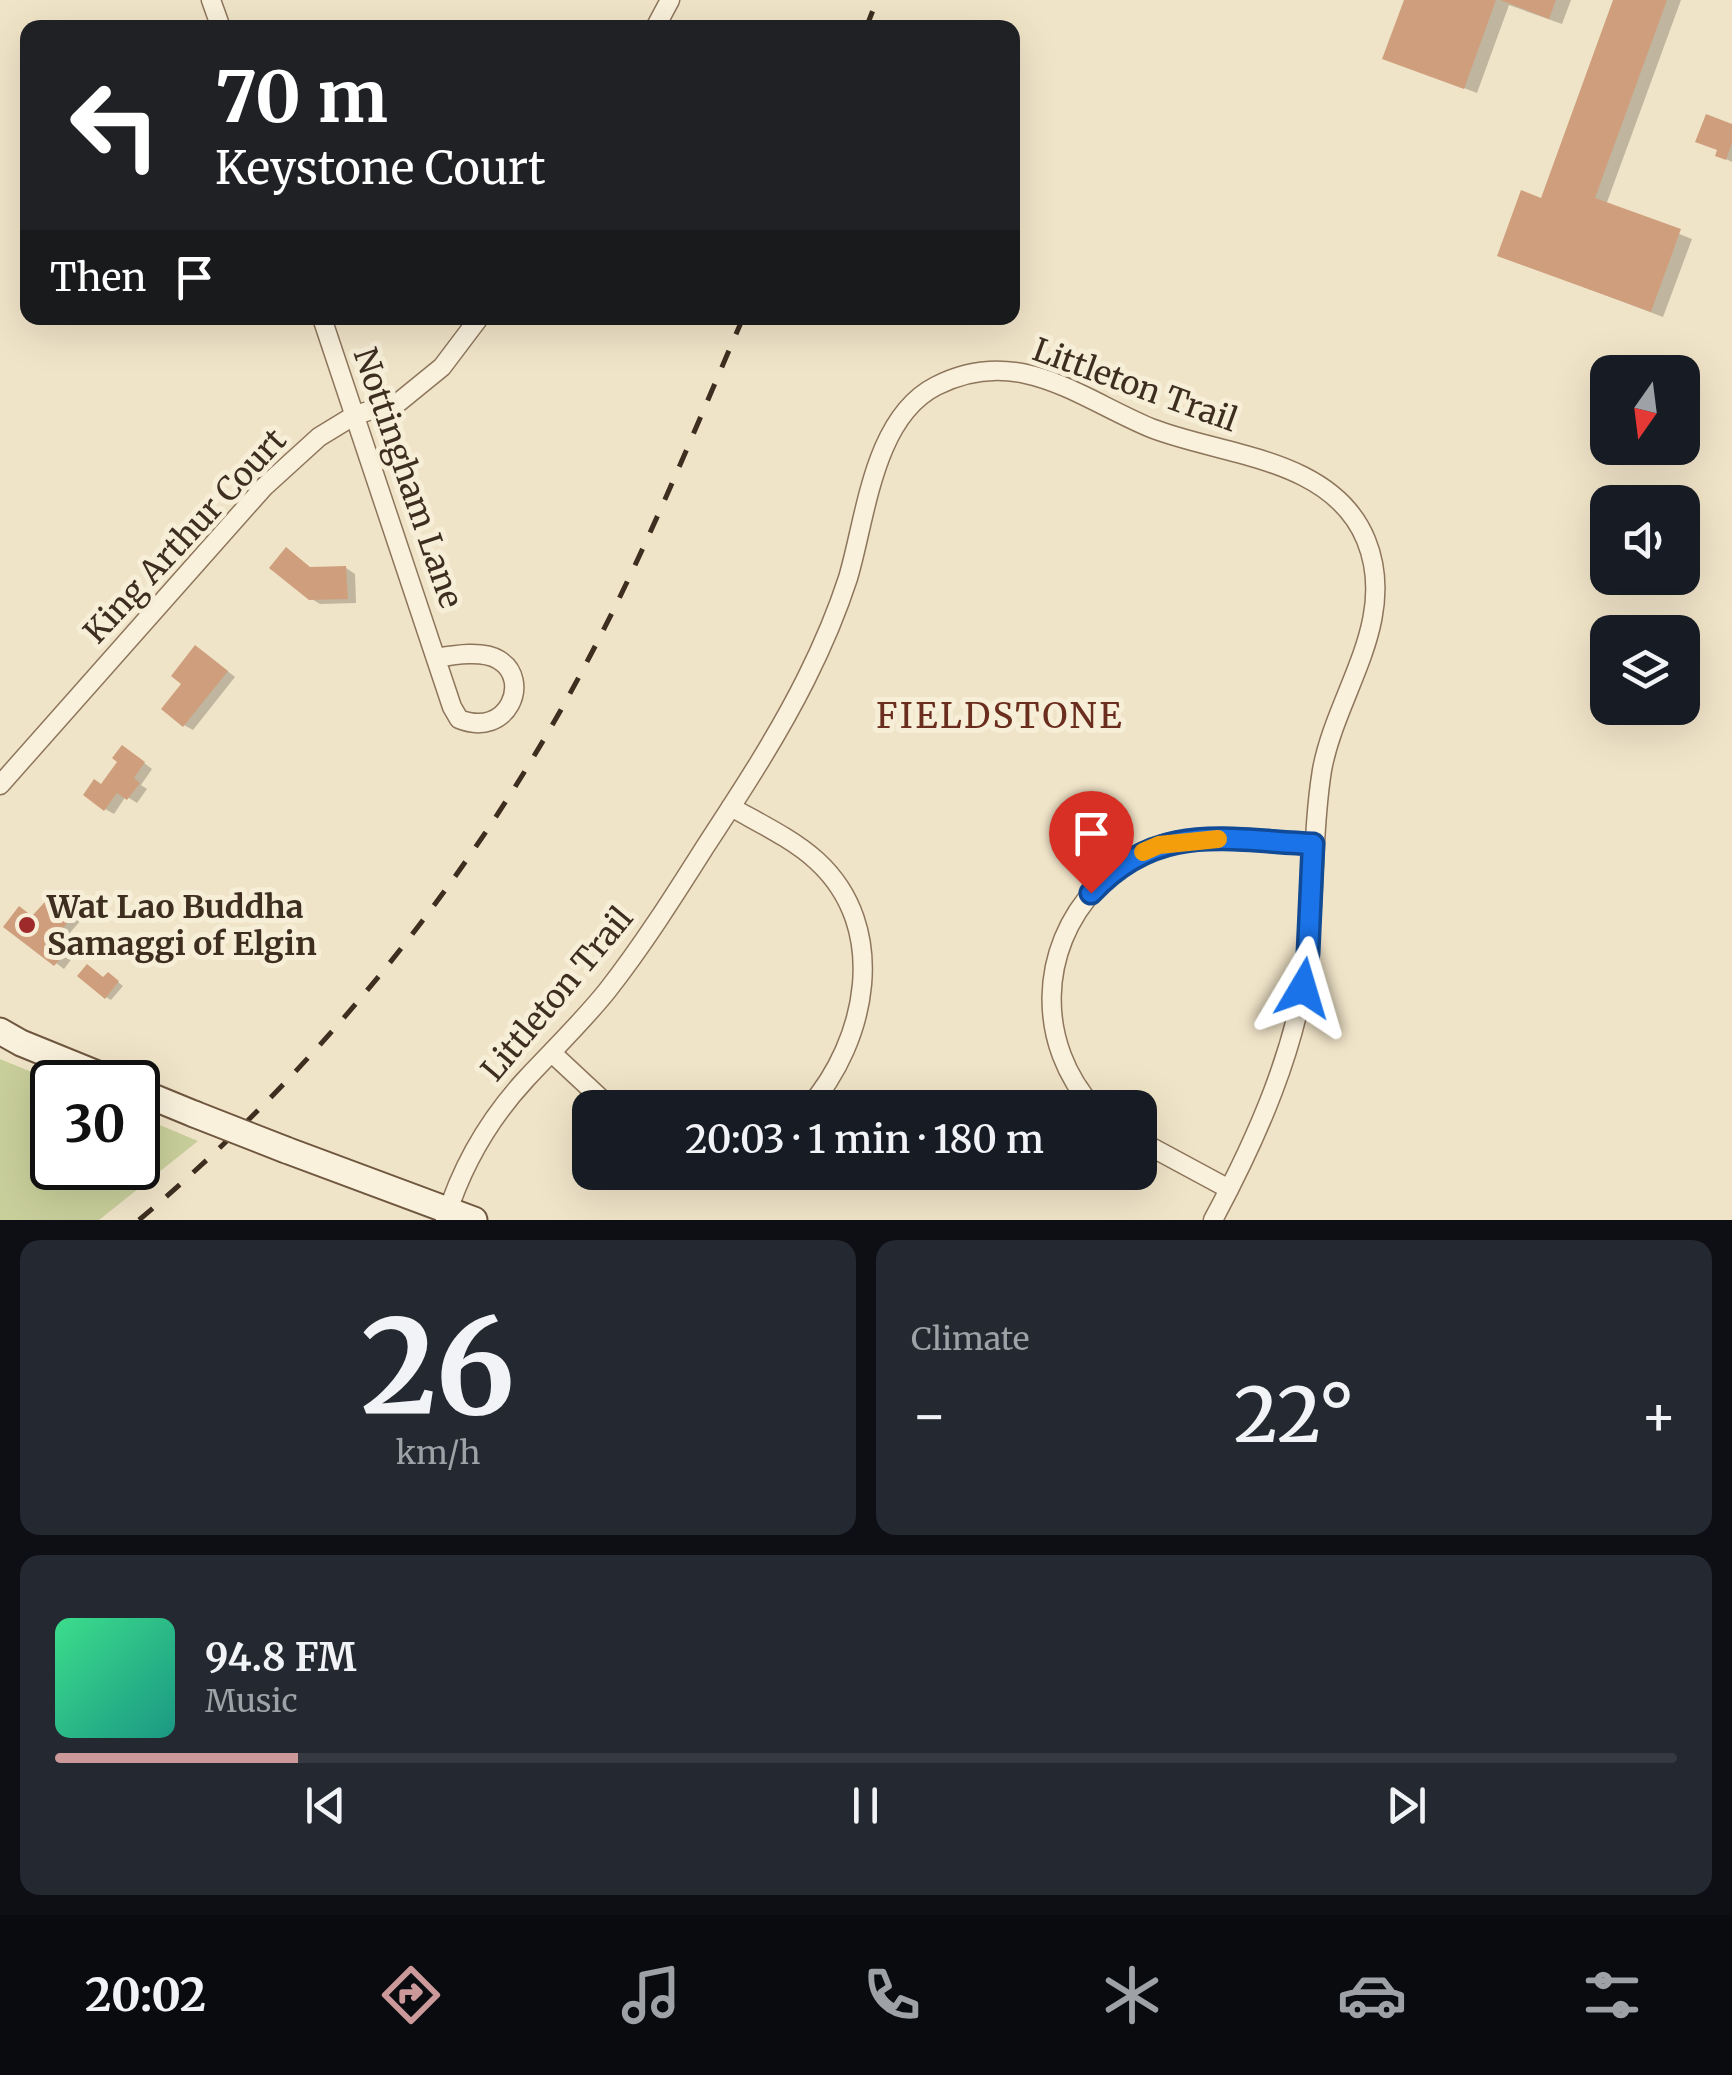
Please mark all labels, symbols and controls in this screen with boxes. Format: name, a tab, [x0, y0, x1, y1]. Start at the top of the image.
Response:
text: 70 m	[215, 53, 388, 141]
icon: left	[50, 60, 180, 190]
text: Keystone Court	[215, 140, 546, 196]
icon: arrive	[167, 250, 222, 305]
text: Then	[50, 254, 147, 301]
street label: Littleton Trail	[1027, 330, 1243, 440]
street label: Nottingham Lane	[345, 343, 471, 613]
north arrow	[1590, 355, 1700, 465]
map controls	[1590, 355, 1700, 725]
street label: King Arthur Court	[75, 420, 295, 652]
button: sound	[1590, 485, 1700, 595]
button: layers	[1590, 615, 1700, 725]
district label: FIELDSTONE	[876, 694, 1124, 738]
pin	[1049, 791, 1134, 894]
icon: arrive	[1064, 806, 1119, 861]
place label: Wat Lao Buddha Samaggi of Elgin	[46, 887, 317, 964]
street label: Littleton Trail	[473, 899, 641, 1089]
marker: Wat Lao Buddha Samaggi of Elgin	[16, 914, 38, 936]
position arrow	[1251, 936, 1355, 1040]
speed limit sign: 30	[30, 1060, 160, 1190]
text: 20:03 · 1 min · 180 m	[685, 1116, 1044, 1163]
text: 26	[361, 1286, 515, 1449]
text: Climate	[911, 1319, 1029, 1359]
text: 22°	[1234, 1368, 1354, 1462]
text: −	[911, 1381, 948, 1450]
text: +	[1640, 1381, 1677, 1450]
text: km/h	[396, 1433, 480, 1473]
text: 94.8 FM	[205, 1634, 357, 1681]
text: Music	[205, 1681, 298, 1721]
icon: previous	[298, 1778, 353, 1833]
icon: pause	[838, 1778, 893, 1833]
icon: next	[1379, 1778, 1434, 1833]
icon: directions	[376, 1960, 446, 2030]
icon: music	[616, 1960, 686, 2030]
icon: phone	[857, 1960, 927, 2030]
icon: climate	[1097, 1960, 1167, 2030]
icon: car	[1337, 1960, 1407, 2030]
icon: filters	[1577, 1960, 1647, 2030]
text: 20:02	[85, 1967, 206, 2023]

